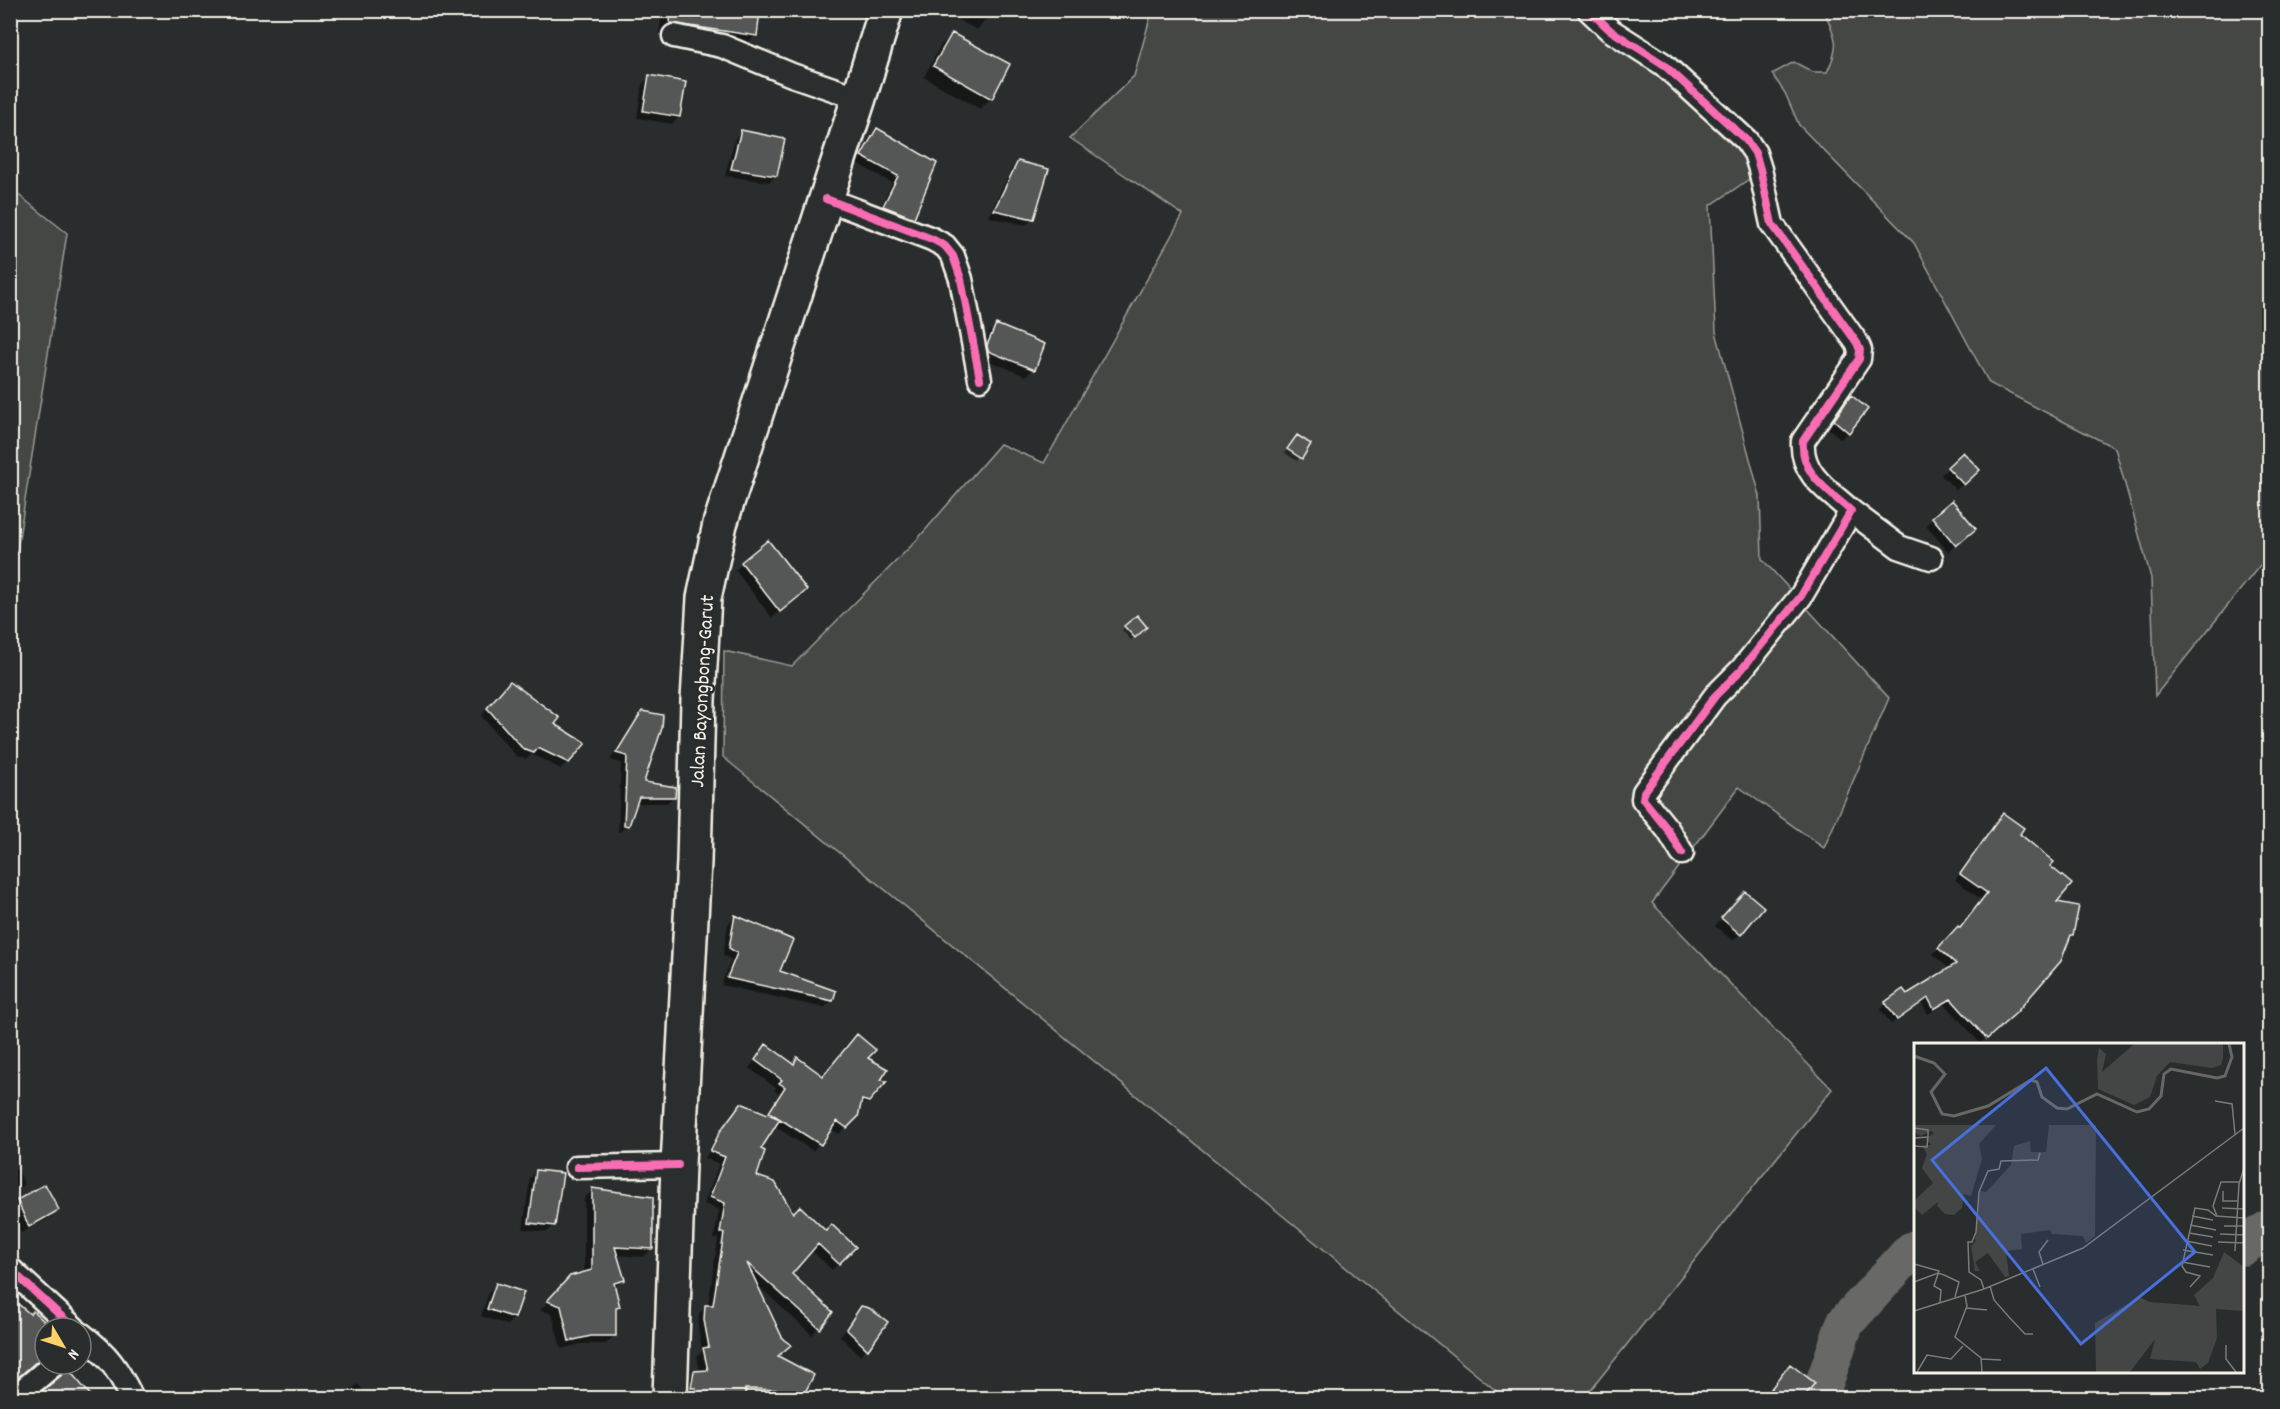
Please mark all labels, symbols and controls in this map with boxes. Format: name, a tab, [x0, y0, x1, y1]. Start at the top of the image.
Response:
street label: Jalan Bayongbong-Garut	[684, 594, 724, 788]
inset map	[1914, 1043, 2244, 1373]
north arrow	[33, 1316, 93, 1376]
text: N	[61, 1344, 84, 1364]

